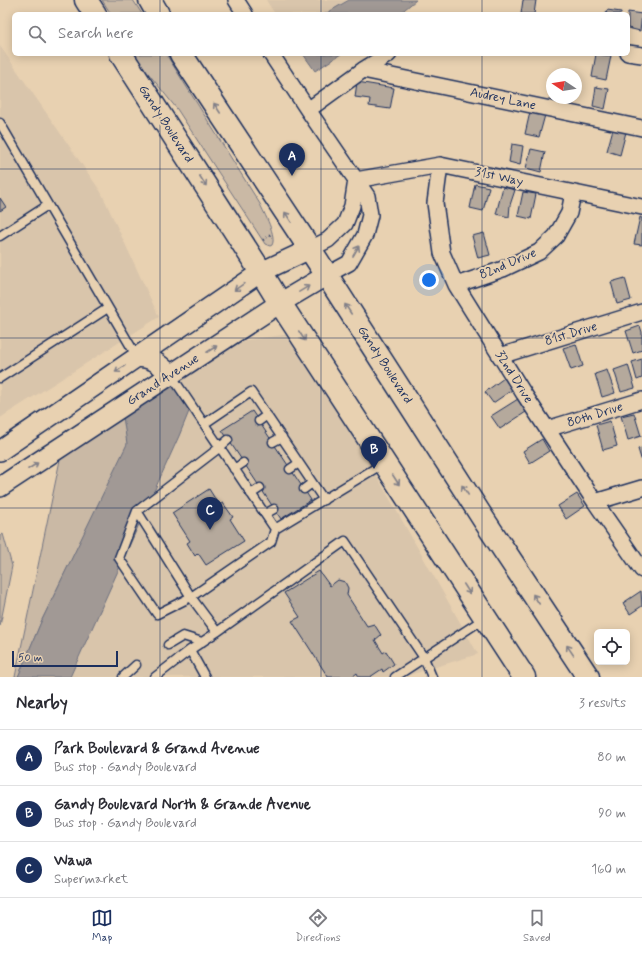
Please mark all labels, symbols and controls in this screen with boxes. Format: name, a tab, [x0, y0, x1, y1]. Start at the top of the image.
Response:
search box	[12, 12, 630, 56]
icon: search	[26, 23, 48, 45]
text: Search here	[58, 24, 134, 44]
north arrow	[546, 68, 582, 104]
street label: Gandy Boulevard	[134, 82, 198, 166]
street label: Audrey Lane	[468, 84, 538, 114]
one-way arrow	[213, 103, 221, 114]
pin: A	[279, 143, 305, 176]
street label: 31st Way	[473, 164, 525, 190]
one-way arrow	[199, 175, 207, 187]
one-way arrow	[284, 211, 293, 222]
street label: 82nd Drive	[477, 244, 539, 284]
one-way arrow	[352, 245, 360, 257]
your location	[419, 270, 439, 290]
one-way arrow	[234, 283, 245, 291]
one-way arrow	[298, 285, 310, 293]
one-way arrow	[344, 303, 352, 315]
street label: 81st Drive	[543, 318, 599, 350]
street label: Gandy Boulevard	[353, 323, 417, 407]
one-way arrow	[298, 330, 306, 341]
one-way arrow	[206, 344, 218, 352]
street label: 32nd Drive	[491, 347, 537, 407]
street label: Grand Avenue	[124, 350, 203, 410]
one-way arrow	[115, 365, 126, 373]
street label: 80th Drive	[565, 398, 625, 432]
pin: B	[361, 436, 387, 469]
one-way arrow	[27, 462, 38, 470]
one-way arrow	[392, 474, 400, 485]
one-way arrow	[461, 485, 469, 496]
pin: C	[197, 497, 223, 530]
one-way arrow	[463, 583, 471, 594]
one-way arrow	[532, 593, 540, 605]
map controls	[594, 629, 630, 665]
button: locate	[594, 629, 630, 665]
one-way arrow	[566, 645, 574, 656]
scale bar	[12, 649, 118, 668]
text: 50 m	[18, 651, 43, 665]
text: Nearby	[16, 692, 68, 714]
text: 3 results	[579, 695, 626, 712]
text: Park Boulevard & Grand Avenue	[54, 739, 260, 759]
text: A	[25, 749, 33, 766]
text: 80 m	[597, 749, 626, 766]
text: Bus stop · Gandy Boulevard	[54, 759, 197, 776]
text: Gandy Boulevard North & Grande Avenue	[54, 795, 311, 815]
text: B	[25, 805, 33, 822]
text: 90 m	[598, 805, 626, 822]
text: Bus stop · Gandy Boulevard	[54, 815, 197, 832]
text: Wawa	[54, 851, 92, 871]
text: C	[24, 861, 34, 878]
text: 160 m	[591, 861, 626, 878]
text: Supermarket	[54, 871, 128, 888]
tab: Map	[91, 907, 113, 945]
tab: Directions	[295, 907, 341, 945]
tab: Saved	[523, 907, 551, 945]

